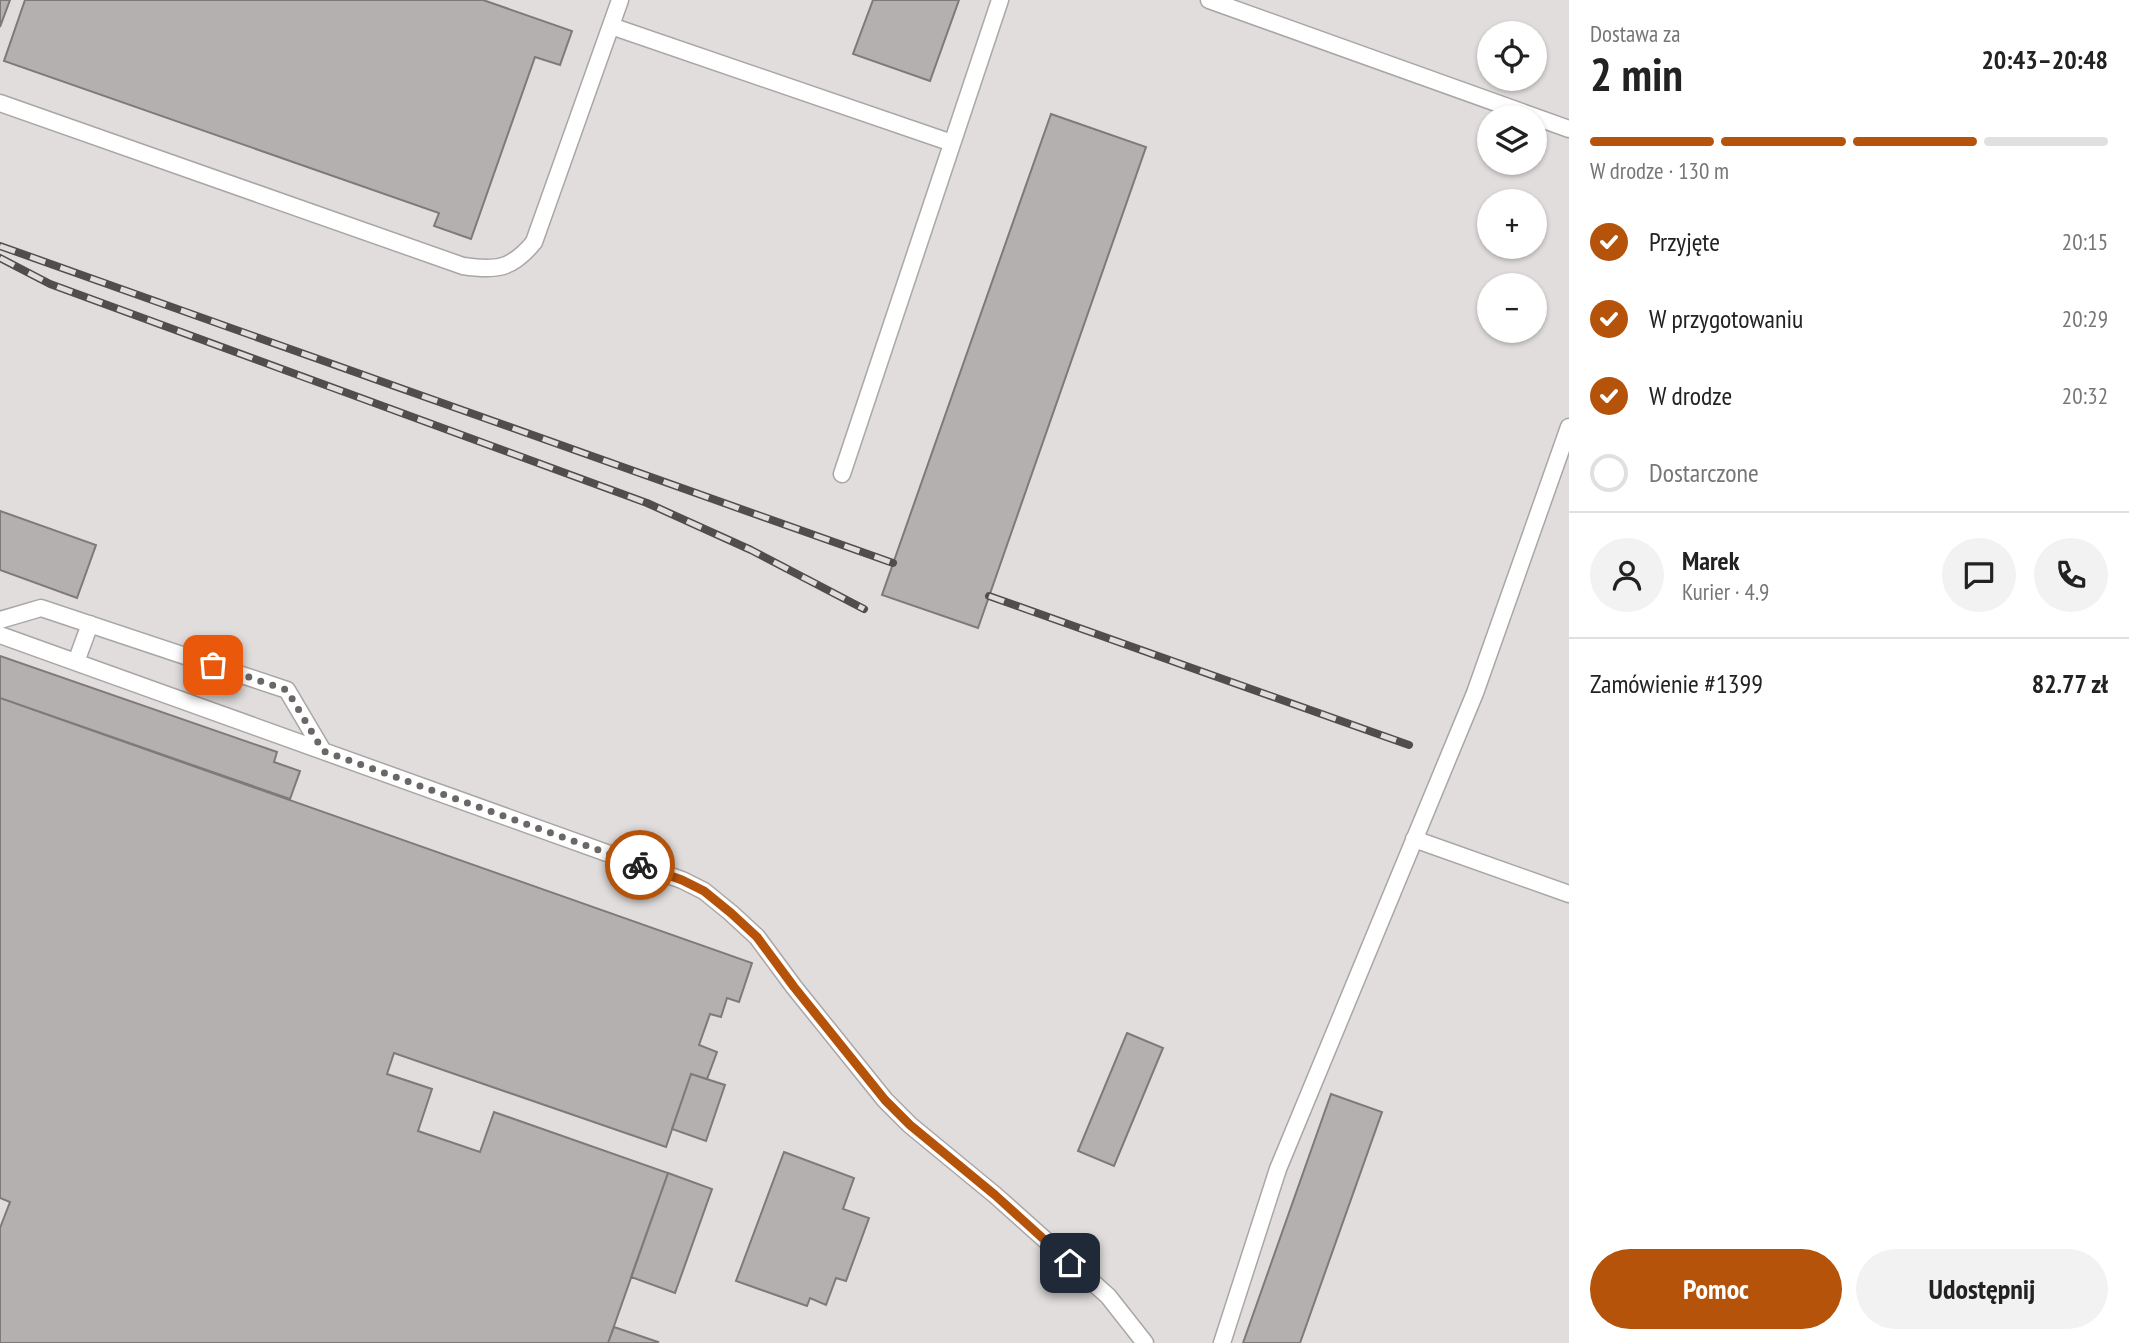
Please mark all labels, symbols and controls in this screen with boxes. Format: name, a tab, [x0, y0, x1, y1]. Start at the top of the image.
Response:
text: Dostawa za	[1590, 19, 1680, 48]
map controls	[1477, 21, 1547, 343]
button: locate	[1477, 21, 1547, 91]
text: 20:43–20:48	[1981, 43, 2108, 76]
text: 2 min	[1590, 44, 1683, 104]
button: layers	[1477, 105, 1547, 175]
text: W drodze · 130 m	[1590, 156, 1729, 185]
button: +	[1477, 189, 1547, 259]
icon: check	[1590, 223, 1628, 261]
text: Przyjęte	[1649, 225, 1720, 258]
text: 20:15	[2062, 227, 2108, 256]
button: −	[1477, 273, 1547, 343]
icon: check	[1590, 300, 1628, 338]
text: W przygotowaniu	[1649, 302, 1803, 335]
text: 20:29	[2062, 304, 2108, 333]
icon: check	[1590, 377, 1628, 415]
text: W drodze	[1649, 379, 1732, 412]
text: 20:32	[2062, 381, 2108, 410]
text: Dostarczone	[1649, 456, 1759, 489]
button: person	[1590, 538, 1664, 612]
button: chat	[1942, 538, 2016, 612]
button: phone	[2034, 538, 2108, 612]
text: Marek	[1682, 544, 1739, 577]
text: Kurier · 4.9	[1682, 577, 1769, 606]
pin	[183, 635, 243, 695]
icon: bag	[194, 646, 232, 684]
text: Zamówienie #1399	[1590, 667, 1763, 700]
text: 82.77 zł	[2032, 667, 2108, 700]
courier	[605, 830, 675, 900]
icon: bike	[621, 846, 659, 884]
pin	[1040, 1233, 1100, 1293]
icon: home	[1051, 1244, 1089, 1282]
button: Pomoc	[1590, 1249, 1842, 1329]
button: Udostępnij	[1856, 1249, 2108, 1329]

